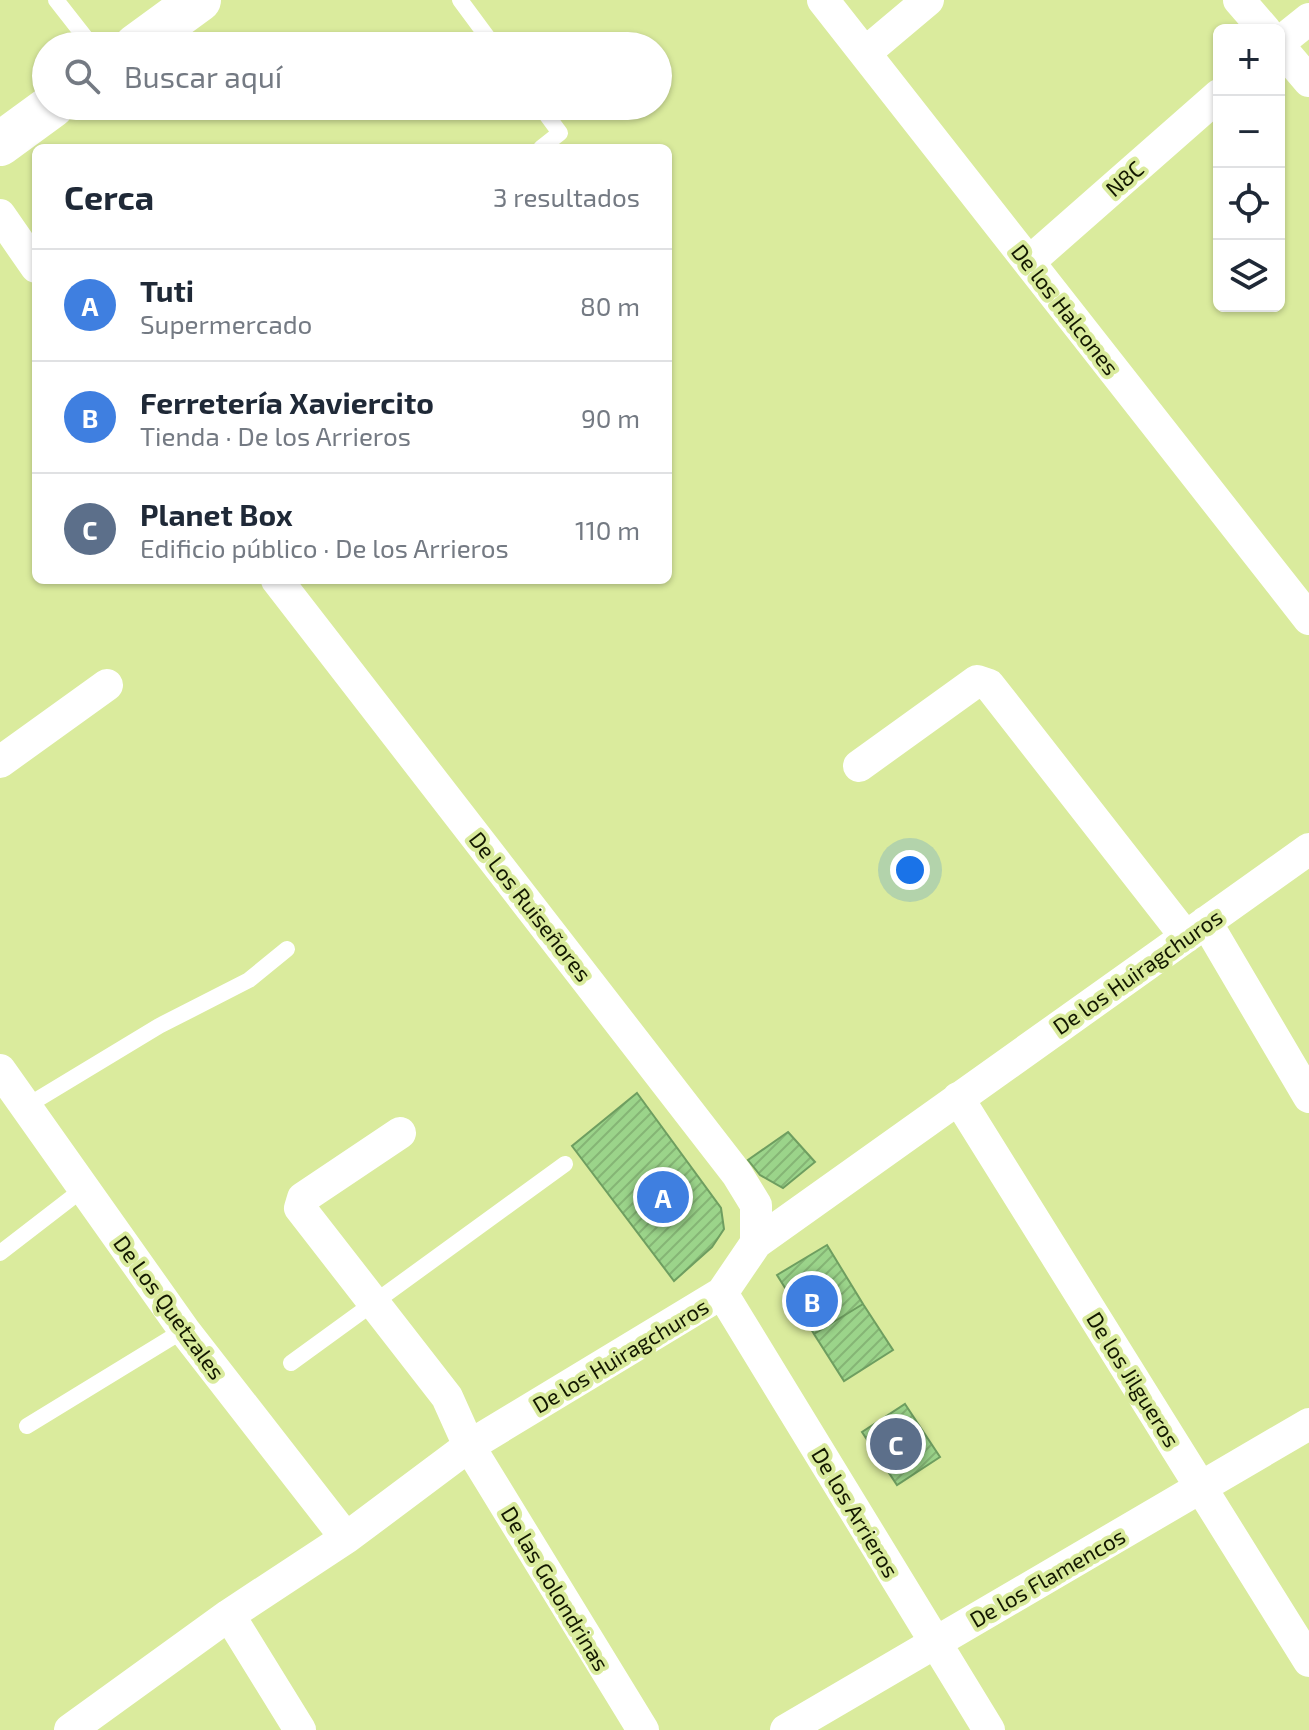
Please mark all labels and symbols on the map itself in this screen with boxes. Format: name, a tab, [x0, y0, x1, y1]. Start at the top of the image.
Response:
street label: N8C	[1100, 155, 1148, 201]
street label: De los Halcones	[1007, 239, 1125, 379]
street label: De Los Ruiseñores	[465, 826, 597, 986]
your location	[890, 850, 930, 890]
street label: De los Huiragchuros	[1047, 903, 1227, 1039]
pin: A	[637, 1167, 689, 1227]
street label: De Los Quetzales	[108, 1230, 231, 1385]
pin: B	[786, 1271, 838, 1331]
street label: De los Huiragchuros	[527, 1292, 713, 1418]
street label: De los Jilgueros	[1082, 1307, 1186, 1451]
pin: C	[870, 1414, 922, 1474]
street label: De los Arrieros	[807, 1442, 905, 1582]
street label: De las Golondrinas	[497, 1501, 615, 1675]
street label: De los Flamencos	[965, 1522, 1129, 1632]

